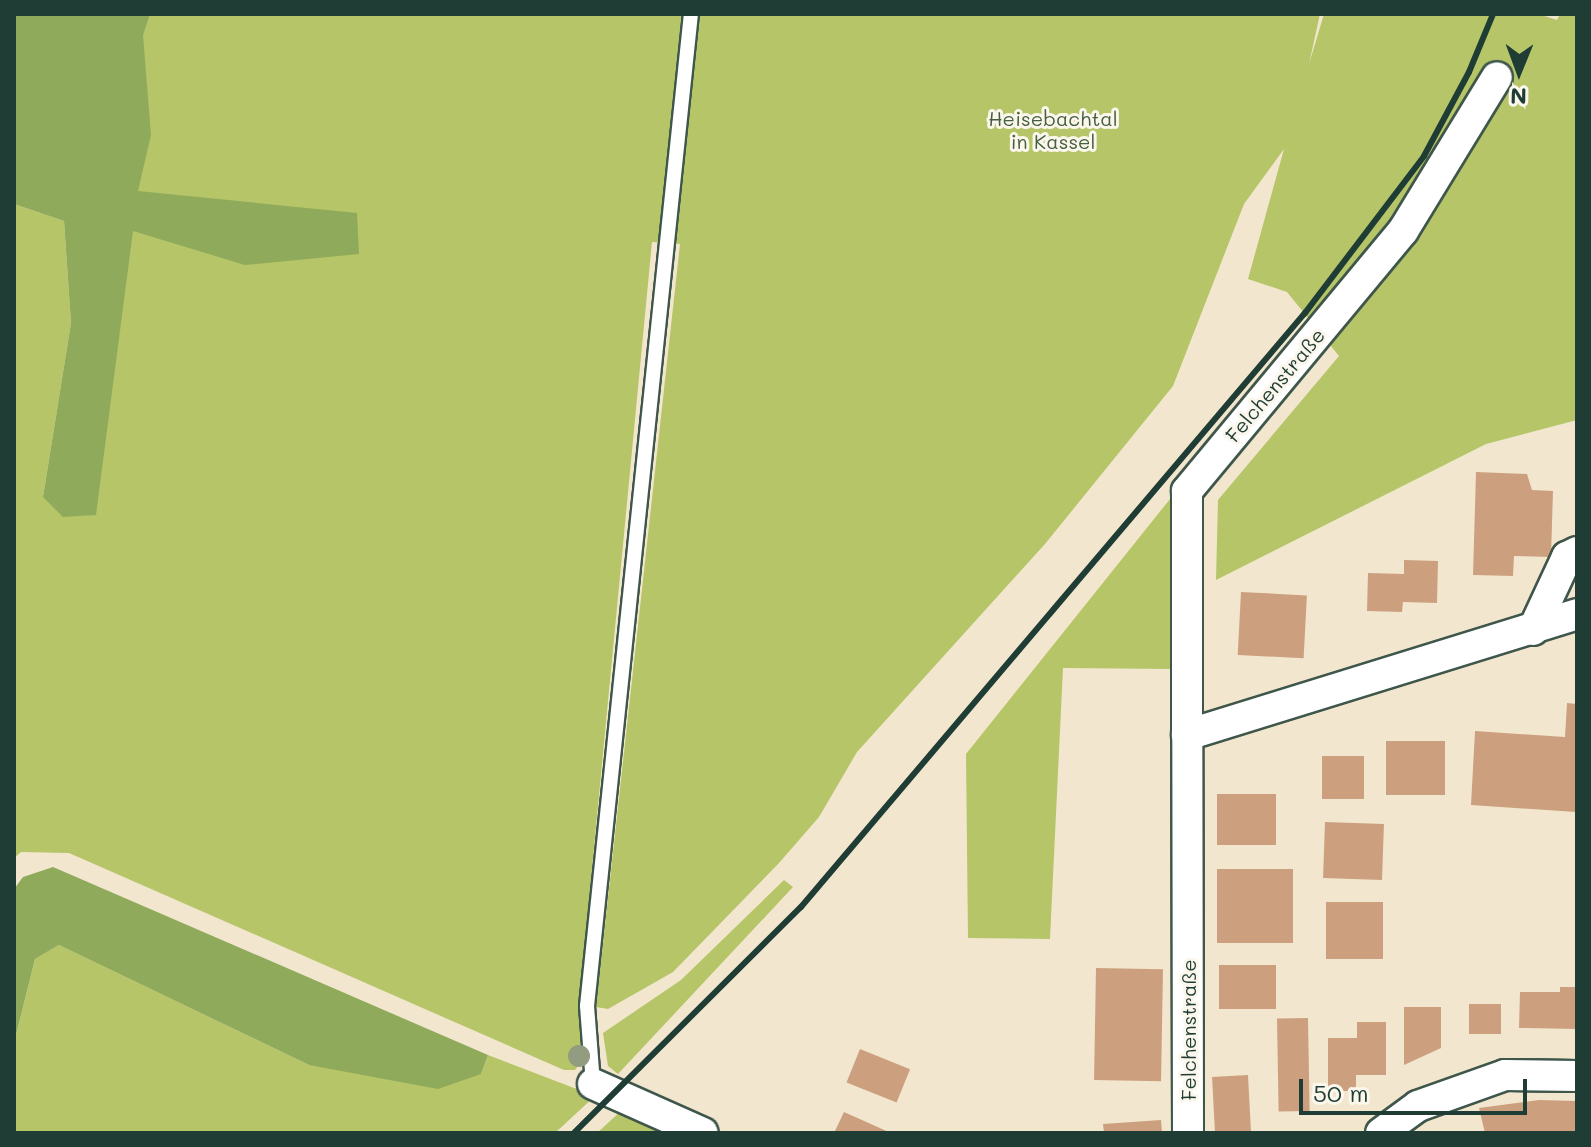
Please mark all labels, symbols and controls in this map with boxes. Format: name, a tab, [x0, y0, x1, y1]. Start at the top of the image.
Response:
north arrow	[1479, 32, 1559, 112]
text: N	[1510, 82, 1527, 111]
park label: Heisebachtal in Kassel	[988, 106, 1118, 153]
street label: Felchenstraße	[1220, 323, 1330, 447]
street label: Felchenstraße	[1176, 959, 1200, 1101]
scale bar	[1303, 1063, 1531, 1113]
text: 50 m	[1313, 1077, 1369, 1108]

